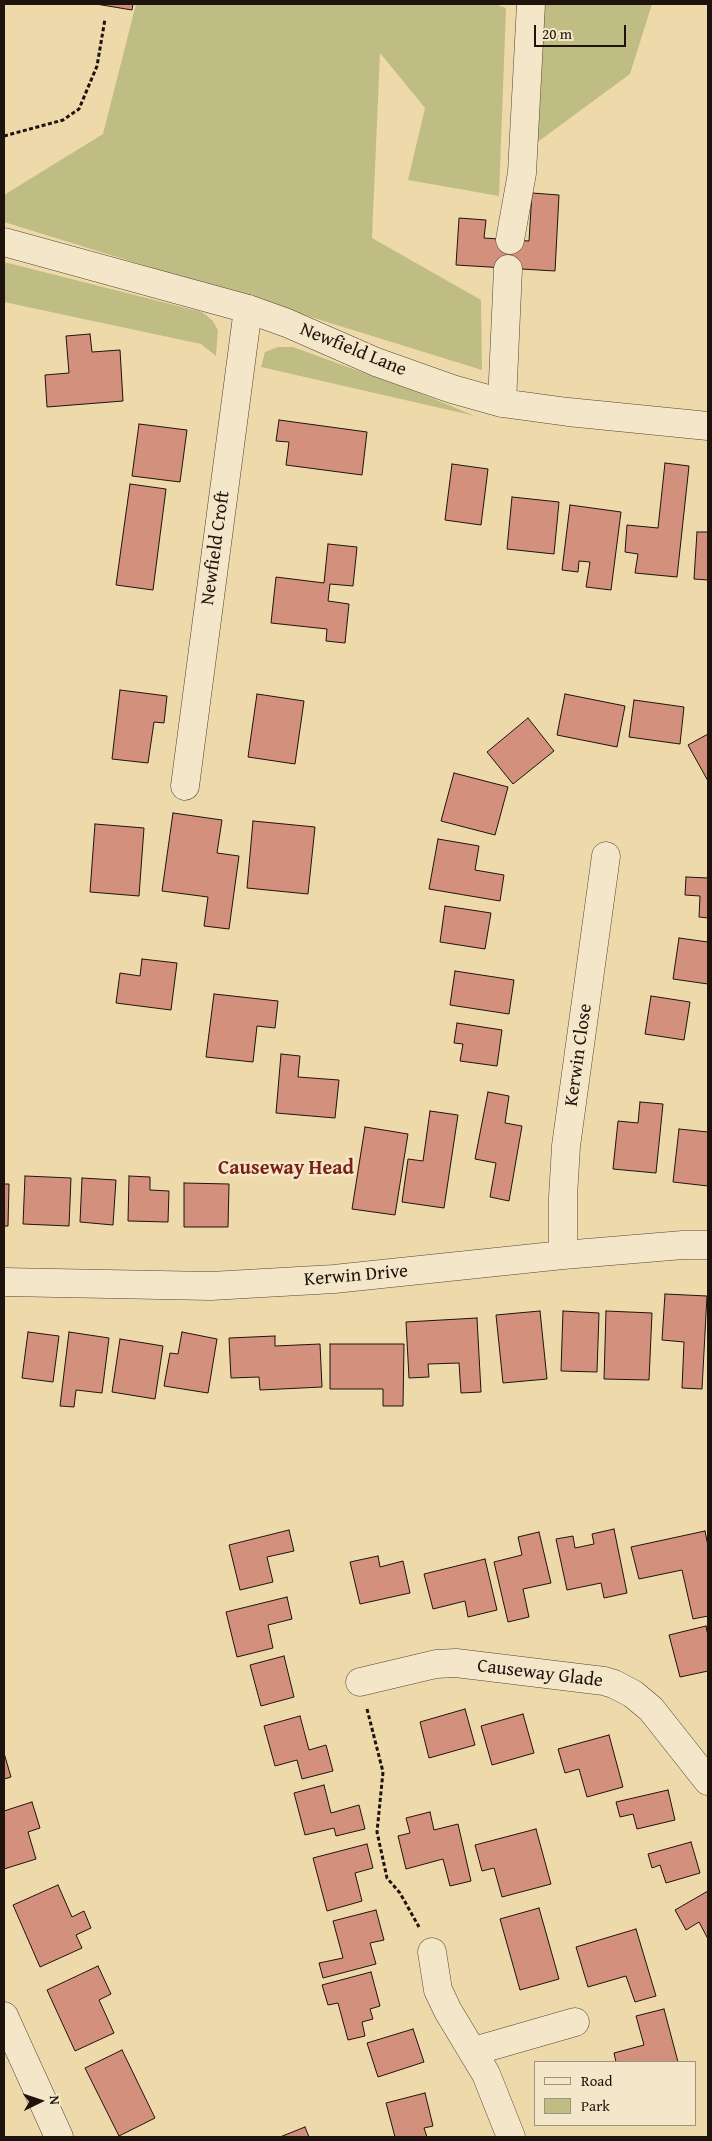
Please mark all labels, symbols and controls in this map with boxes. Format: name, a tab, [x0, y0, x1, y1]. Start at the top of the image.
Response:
scale bar	[537, 15, 630, 47]
text: 20 m	[542, 23, 572, 44]
street label: Newfield Lane	[297, 318, 409, 382]
street label: Newfield Croft	[197, 489, 235, 607]
street label: Kerwin Close	[561, 1002, 597, 1108]
district label: Causeway Head	[218, 1157, 354, 1181]
street label: Kerwin Drive	[303, 1260, 409, 1292]
street label: Causeway Glade	[476, 1655, 604, 1693]
legend	[534, 2061, 697, 2126]
text: Road	[581, 2070, 612, 2091]
north arrow	[15, 2076, 65, 2126]
text: N	[45, 2095, 65, 2105]
text: Park	[581, 2095, 610, 2116]

